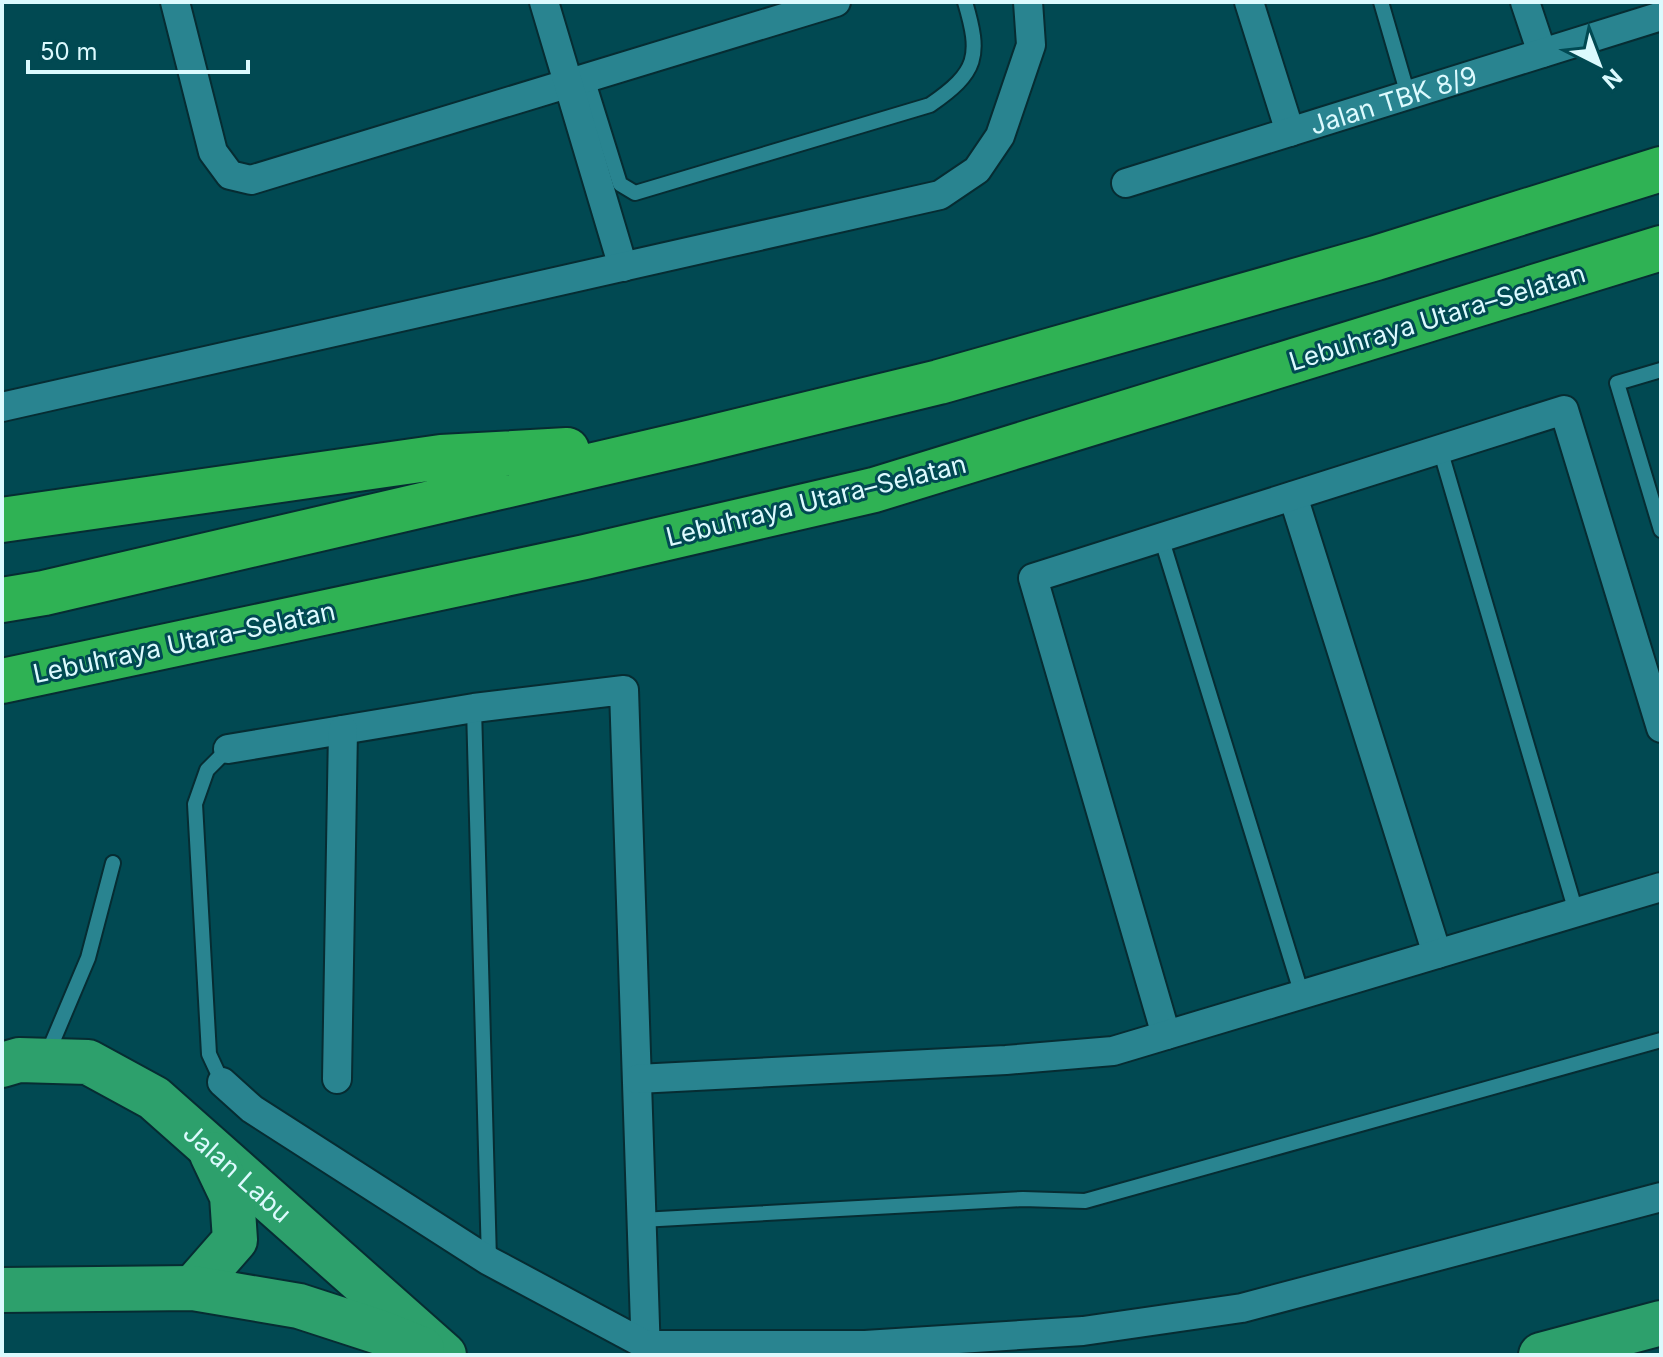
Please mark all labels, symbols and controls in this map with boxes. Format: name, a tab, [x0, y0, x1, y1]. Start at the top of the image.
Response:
scale bar	[28, 24, 248, 74]
north arrow	[1559, 24, 1639, 104]
text: 50 m	[40, 37, 98, 66]
street label: Jalan TBK 8/9	[1306, 59, 1481, 140]
text: N	[1597, 64, 1627, 94]
street label: Lebuhraya Utara–Selatan	[1285, 257, 1589, 377]
street label: Lebuhraya Utara–Selatan	[663, 448, 969, 552]
street label: Lebuhraya Utara–Selatan	[30, 595, 338, 689]
street label: Jalan Labu	[178, 1116, 298, 1228]

